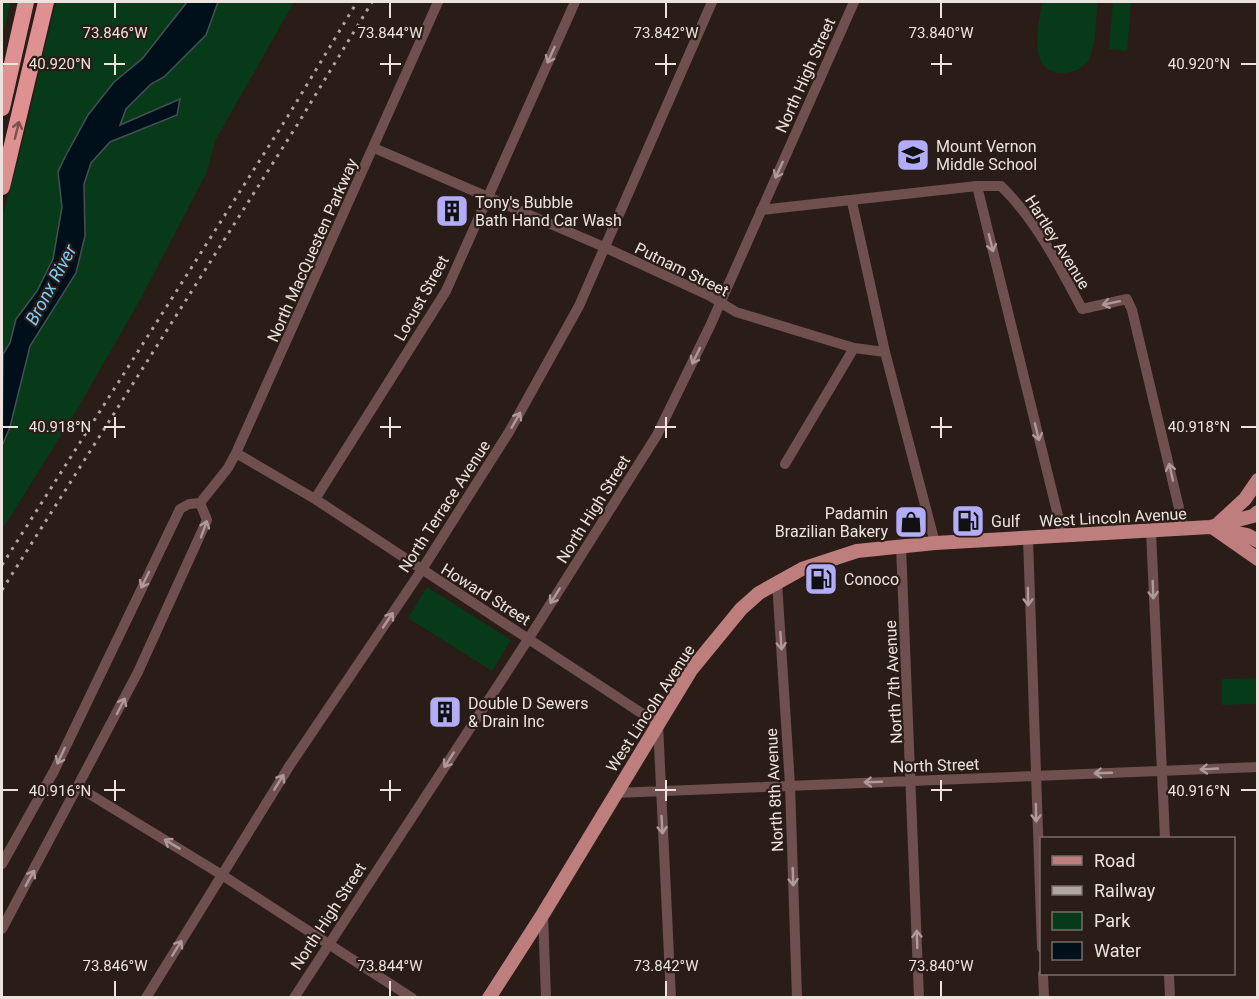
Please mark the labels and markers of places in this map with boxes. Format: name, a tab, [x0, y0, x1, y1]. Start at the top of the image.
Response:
school or university icon: Mount Vernon Middle School	[895, 137, 931, 173]
place label: Mount Vernon Middle School	[936, 137, 1037, 174]
building icon: Tony's Bubble Bath Hand Car Wash	[434, 193, 470, 229]
place label: Tony's Bubble Bath Hand Car Wash	[475, 193, 622, 230]
fuel station icon: Gulf	[950, 503, 986, 539]
place label: Padamin Brazilian Bakery	[775, 504, 888, 541]
shop icon: Padamin Brazilian Bakery	[893, 504, 929, 540]
place label: Gulf	[991, 512, 1021, 531]
fuel station icon: Conoco	[803, 561, 839, 597]
place label: Conoco	[844, 570, 899, 589]
building icon: Double D Sewers & Drain Inc	[427, 694, 463, 730]
place label: Double D Sewers & Drain Inc	[468, 694, 588, 731]

